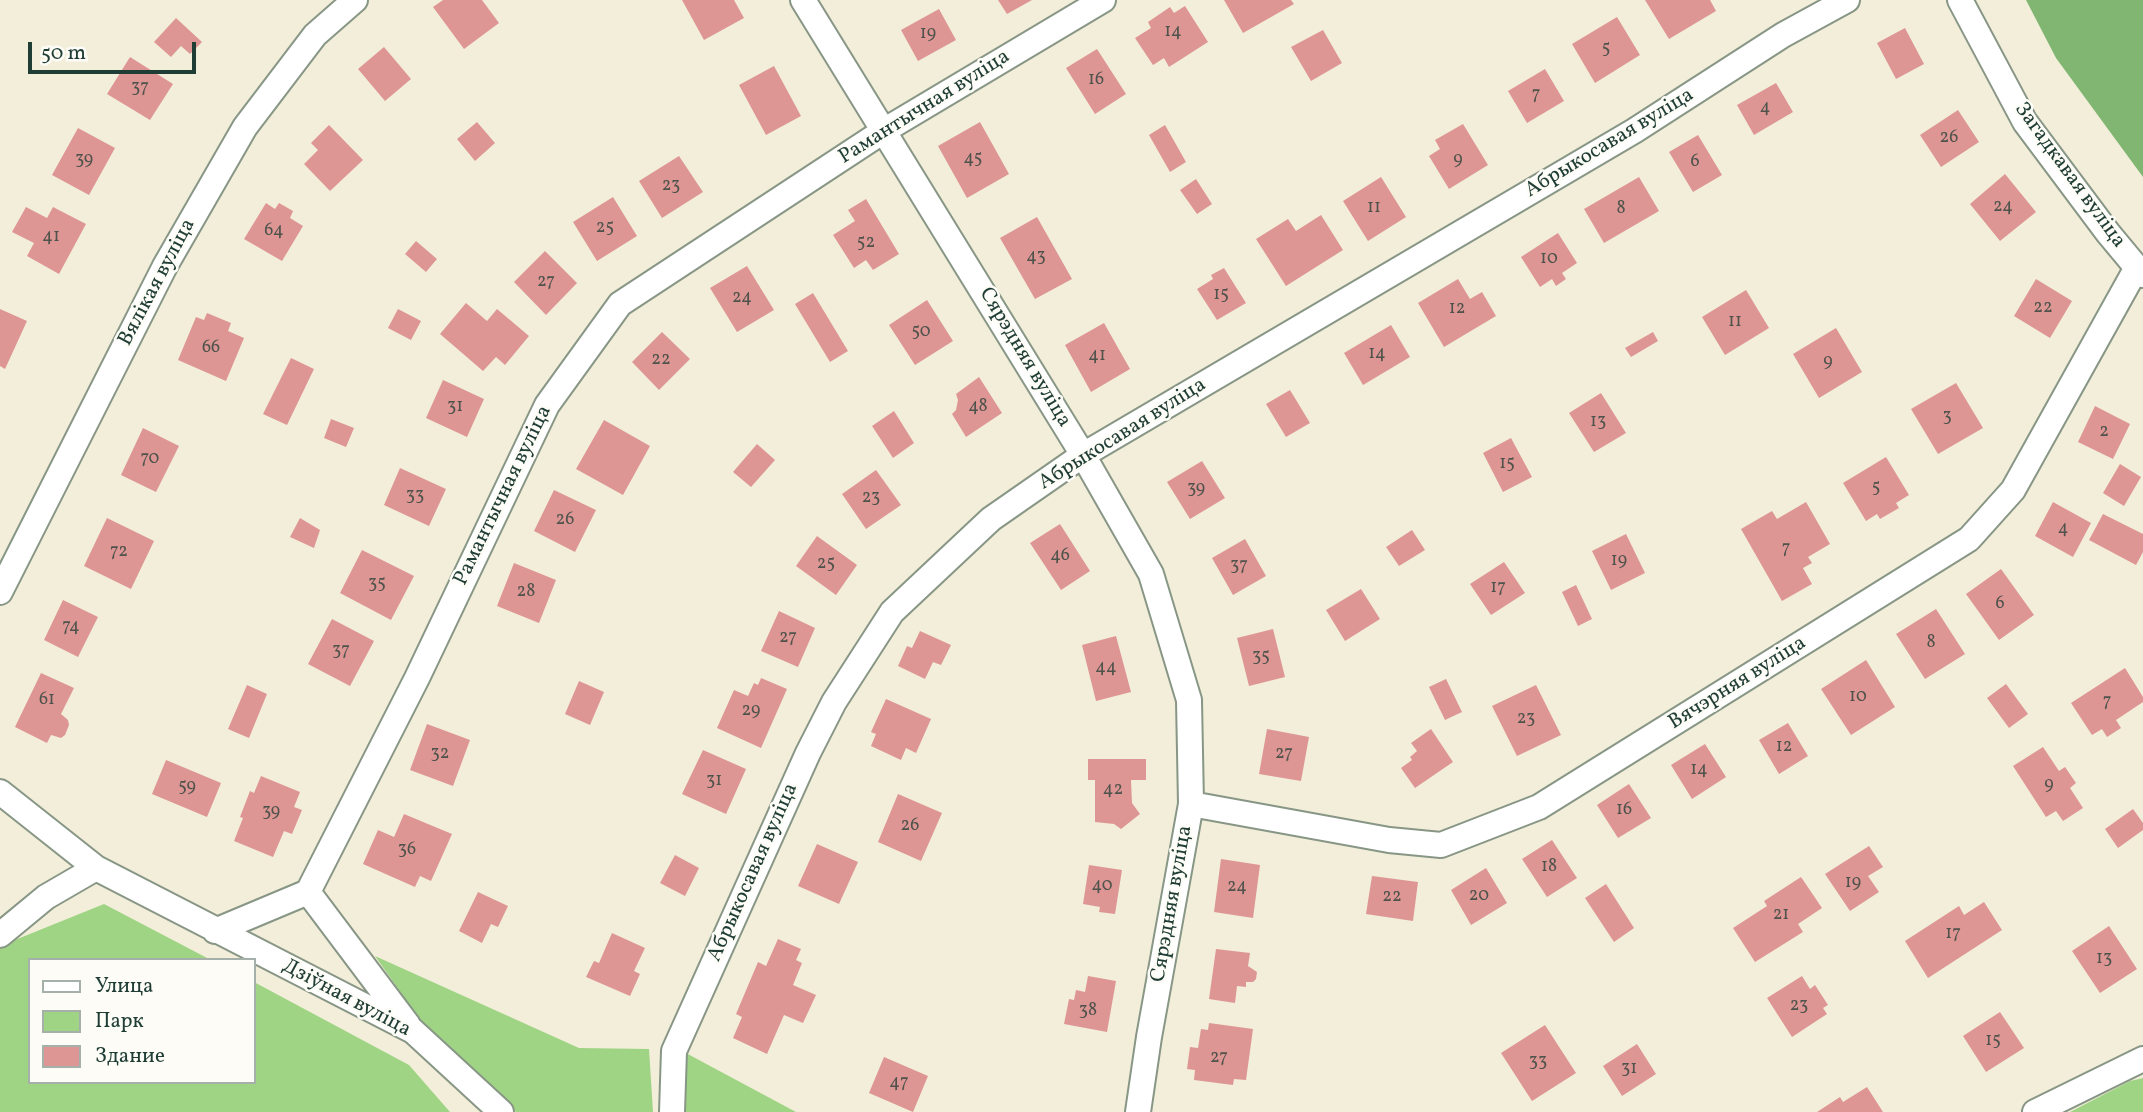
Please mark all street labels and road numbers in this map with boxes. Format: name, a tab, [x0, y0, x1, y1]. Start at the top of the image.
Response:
street label: Рамантычная вуліца	[835, 45, 1015, 171]
street label: Абрыкосавая вуліца	[1521, 84, 1699, 204]
street label: Загадкавая вуліца	[2008, 98, 2130, 254]
street label: Вялікая вуліца	[114, 215, 202, 351]
street label: Сярэдняя вуліца	[972, 283, 1076, 433]
street label: Абрыкосавая вуліца	[1035, 373, 1211, 497]
street label: Рамантычная вуліца	[449, 402, 559, 590]
street label: Вячэрняя вуліца	[1665, 632, 1811, 736]
street label: Абрыкосавая вуліца	[703, 780, 805, 966]
street label: Сярэдняя вуліца	[1147, 824, 1199, 984]
street label: Дзіўная вуліца	[277, 954, 415, 1044]

